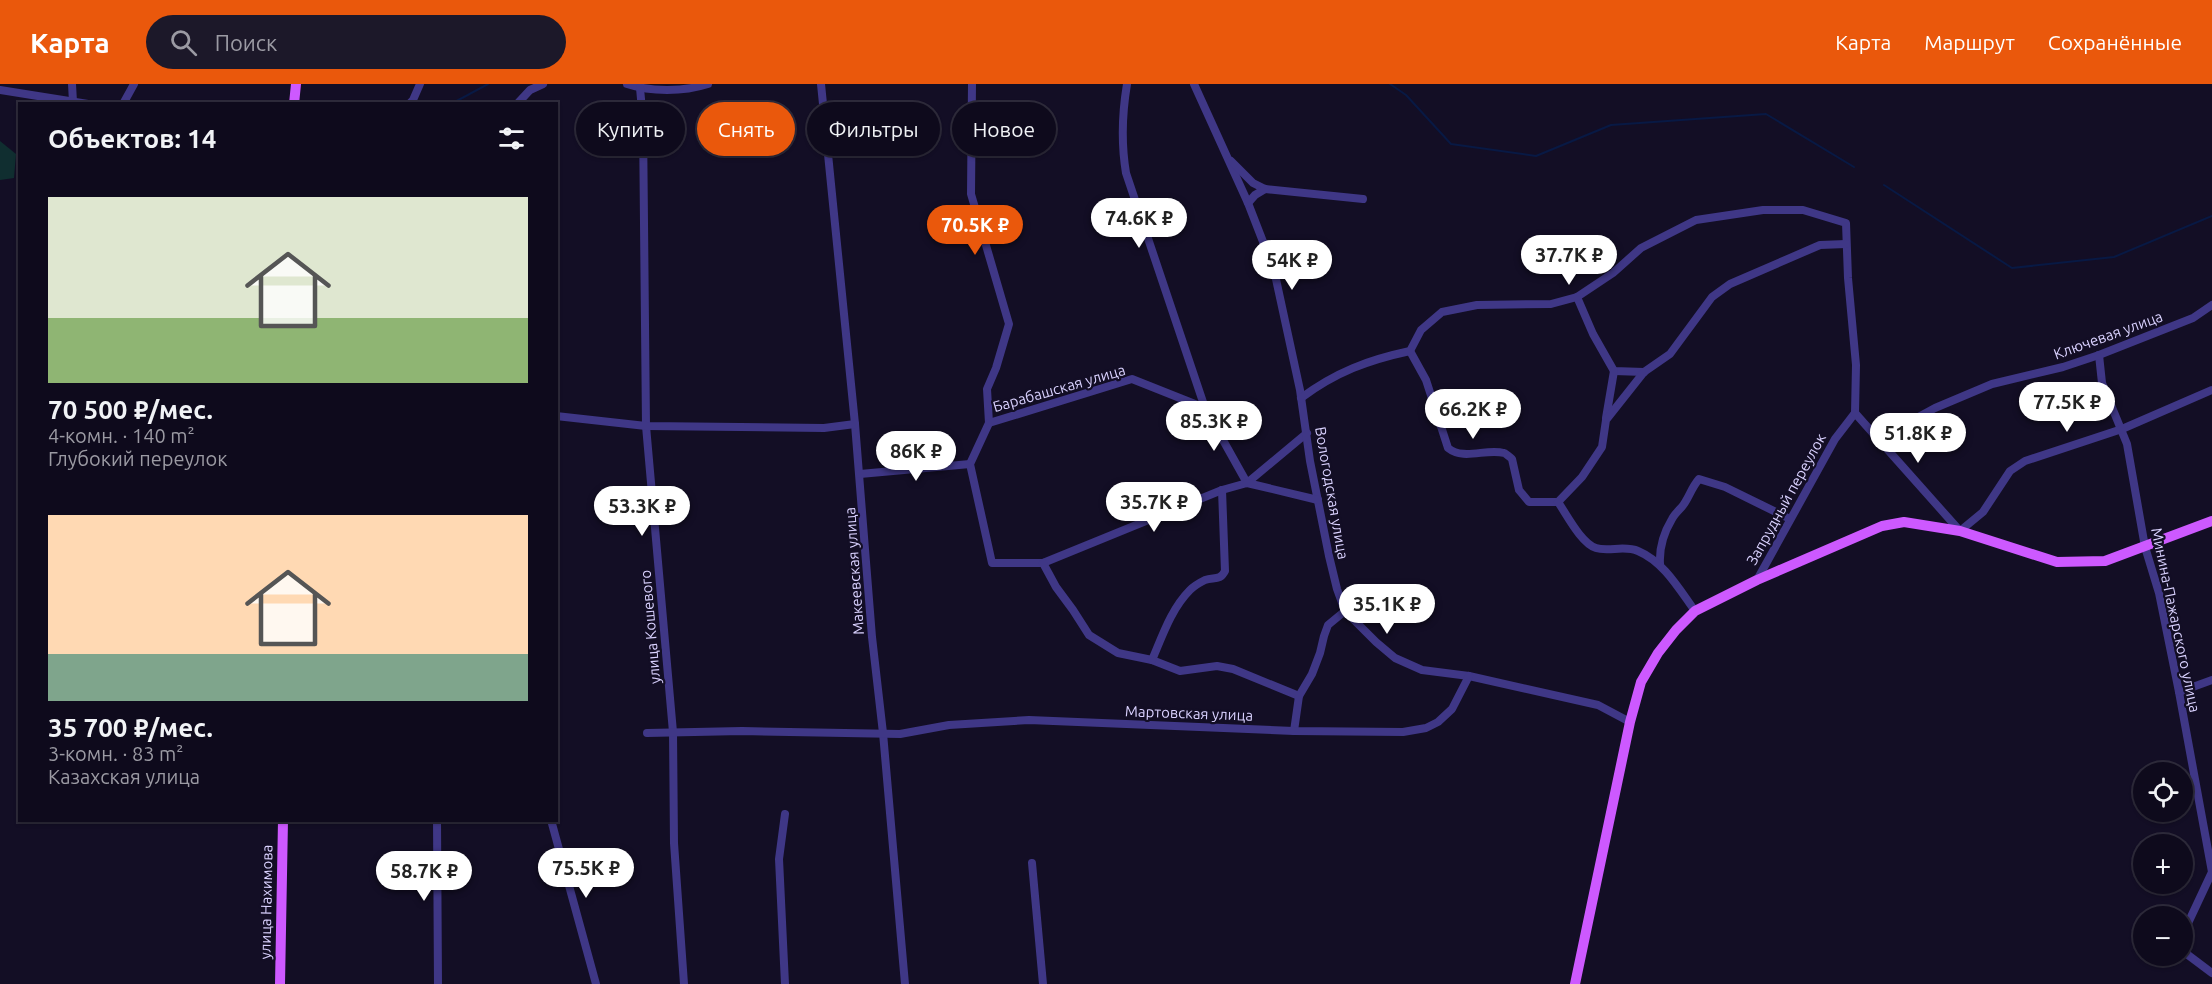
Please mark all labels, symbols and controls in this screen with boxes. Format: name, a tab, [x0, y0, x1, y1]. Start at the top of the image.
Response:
search box	[146, 15, 566, 69]
icon: search	[167, 26, 200, 59]
text: Карта	[30, 27, 110, 58]
text: Поиск	[215, 30, 277, 55]
text: Карта	[1835, 30, 1891, 54]
text: Маршрут	[1924, 30, 2015, 54]
text: Сохранённые	[2048, 30, 2182, 54]
chip: Купить	[576, 102, 685, 156]
chip: Снять	[697, 102, 795, 156]
chip: Фильтры	[807, 102, 940, 156]
chip: Новое	[952, 102, 1056, 156]
icon: filters	[495, 122, 528, 155]
text: Объектов: 14	[48, 124, 216, 153]
pin: 74.6K ₽	[1084, 198, 1194, 249]
pin: 70.5K ₽	[920, 205, 1030, 256]
text: 74.6K ₽	[1105, 206, 1173, 229]
text: 70.5K ₽	[941, 213, 1009, 236]
pin: 37.7K ₽	[1514, 235, 1624, 286]
icon: home	[234, 236, 342, 344]
pin: 54K ₽	[1250, 240, 1334, 291]
text: 37.7K ₽	[1535, 243, 1603, 266]
text: 54K ₽	[1266, 248, 1318, 271]
street label: Ключевая улица	[2051, 307, 2165, 363]
street label: Барабашская улица	[991, 361, 1127, 415]
pin: 77.5K ₽	[2012, 382, 2122, 433]
pin: 66.2K ₽	[1418, 389, 1528, 440]
text: 77.5K ₽	[2033, 390, 2101, 413]
text: 70 500 ₽/мес.	[48, 395, 213, 424]
text: 66.2K ₽	[1439, 397, 1507, 420]
pin: 85.3K ₽	[1159, 401, 1269, 452]
text: 85.3K ₽	[1180, 409, 1248, 432]
pin: 51.8K ₽	[1863, 413, 1973, 464]
text: 51.8K ₽	[1884, 421, 1952, 444]
text: 4-комн. · 140 m²	[48, 424, 195, 447]
street label: Вологодская улица	[1312, 425, 1352, 561]
street label: Запрудный переулок	[1743, 430, 1829, 568]
pin: 86K ₽	[874, 431, 958, 482]
text: 86K ₽	[890, 439, 942, 462]
text: Глубокий переулок	[48, 447, 228, 470]
pin: 35.7K ₽	[1099, 482, 1209, 533]
pin: 53.3K ₽	[587, 486, 697, 537]
text: 35.7K ₽	[1120, 490, 1188, 513]
text: 53.3K ₽	[608, 494, 676, 517]
street label: Макеевская улица	[841, 507, 867, 635]
street label: Минина-Пажарского улица	[2148, 526, 2204, 714]
icon: home	[234, 554, 342, 662]
street label: улица Кошевого	[637, 569, 663, 685]
pin: 35.1K ₽	[1332, 584, 1442, 635]
text: 35.1K ₽	[1353, 592, 1421, 615]
street label: Мартовская улица	[1125, 702, 1253, 724]
text: 35 700 ₽/мес.	[48, 713, 213, 742]
text: 3-комн. · 83 m²	[48, 742, 183, 765]
map controls	[2133, 762, 2193, 966]
button: locate	[2133, 762, 2193, 822]
text: Казахская улица	[48, 765, 200, 788]
button: +	[2133, 834, 2193, 894]
street label: улица Нахимова	[256, 844, 276, 960]
pin: 75.5K ₽	[531, 848, 641, 899]
pin: 58.7K ₽	[369, 851, 479, 902]
text: 75.5K ₽	[552, 856, 620, 879]
text: 58.7K ₽	[390, 859, 458, 882]
button: −	[2133, 906, 2193, 966]

